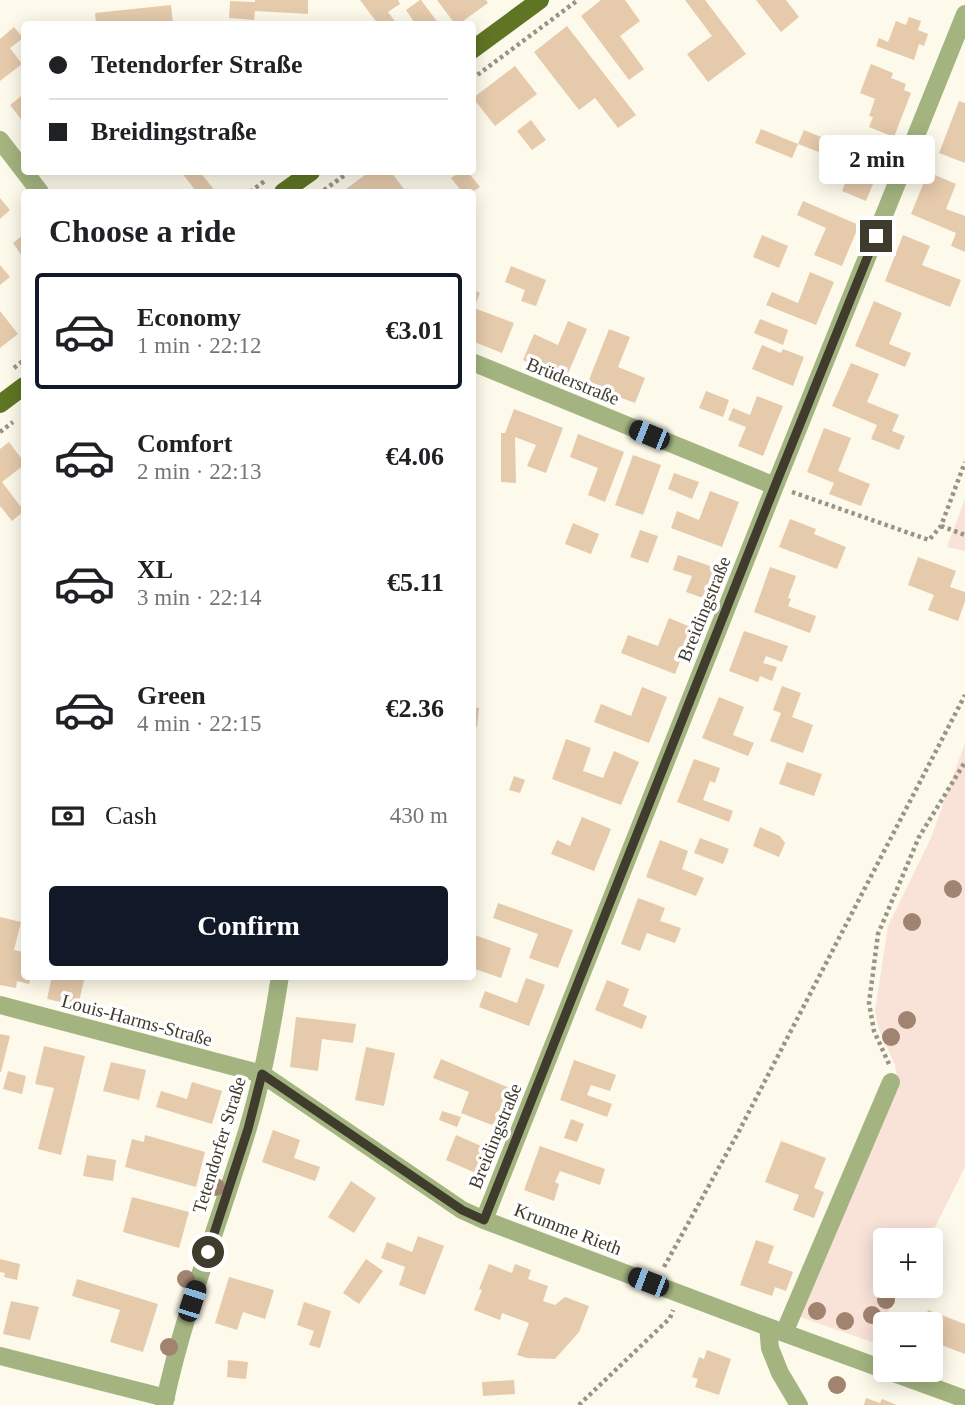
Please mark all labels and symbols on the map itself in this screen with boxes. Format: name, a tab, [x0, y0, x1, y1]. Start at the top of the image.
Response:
callout: 2 min	[818, 134, 934, 184]
route end	[860, 220, 892, 252]
street label: Brüderstraße	[524, 353, 622, 409]
car	[626, 417, 673, 453]
street label: Breidingstraße	[673, 553, 735, 665]
street label: Louis-Harms-Straße	[59, 990, 215, 1050]
street label: Tetendorfer Straße	[188, 1074, 250, 1216]
street label: Breidingstraße	[464, 1080, 526, 1192]
street label: Krumme Rieth	[511, 1199, 625, 1259]
route start	[192, 1236, 224, 1268]
car	[625, 1265, 672, 1299]
car	[176, 1278, 209, 1324]

